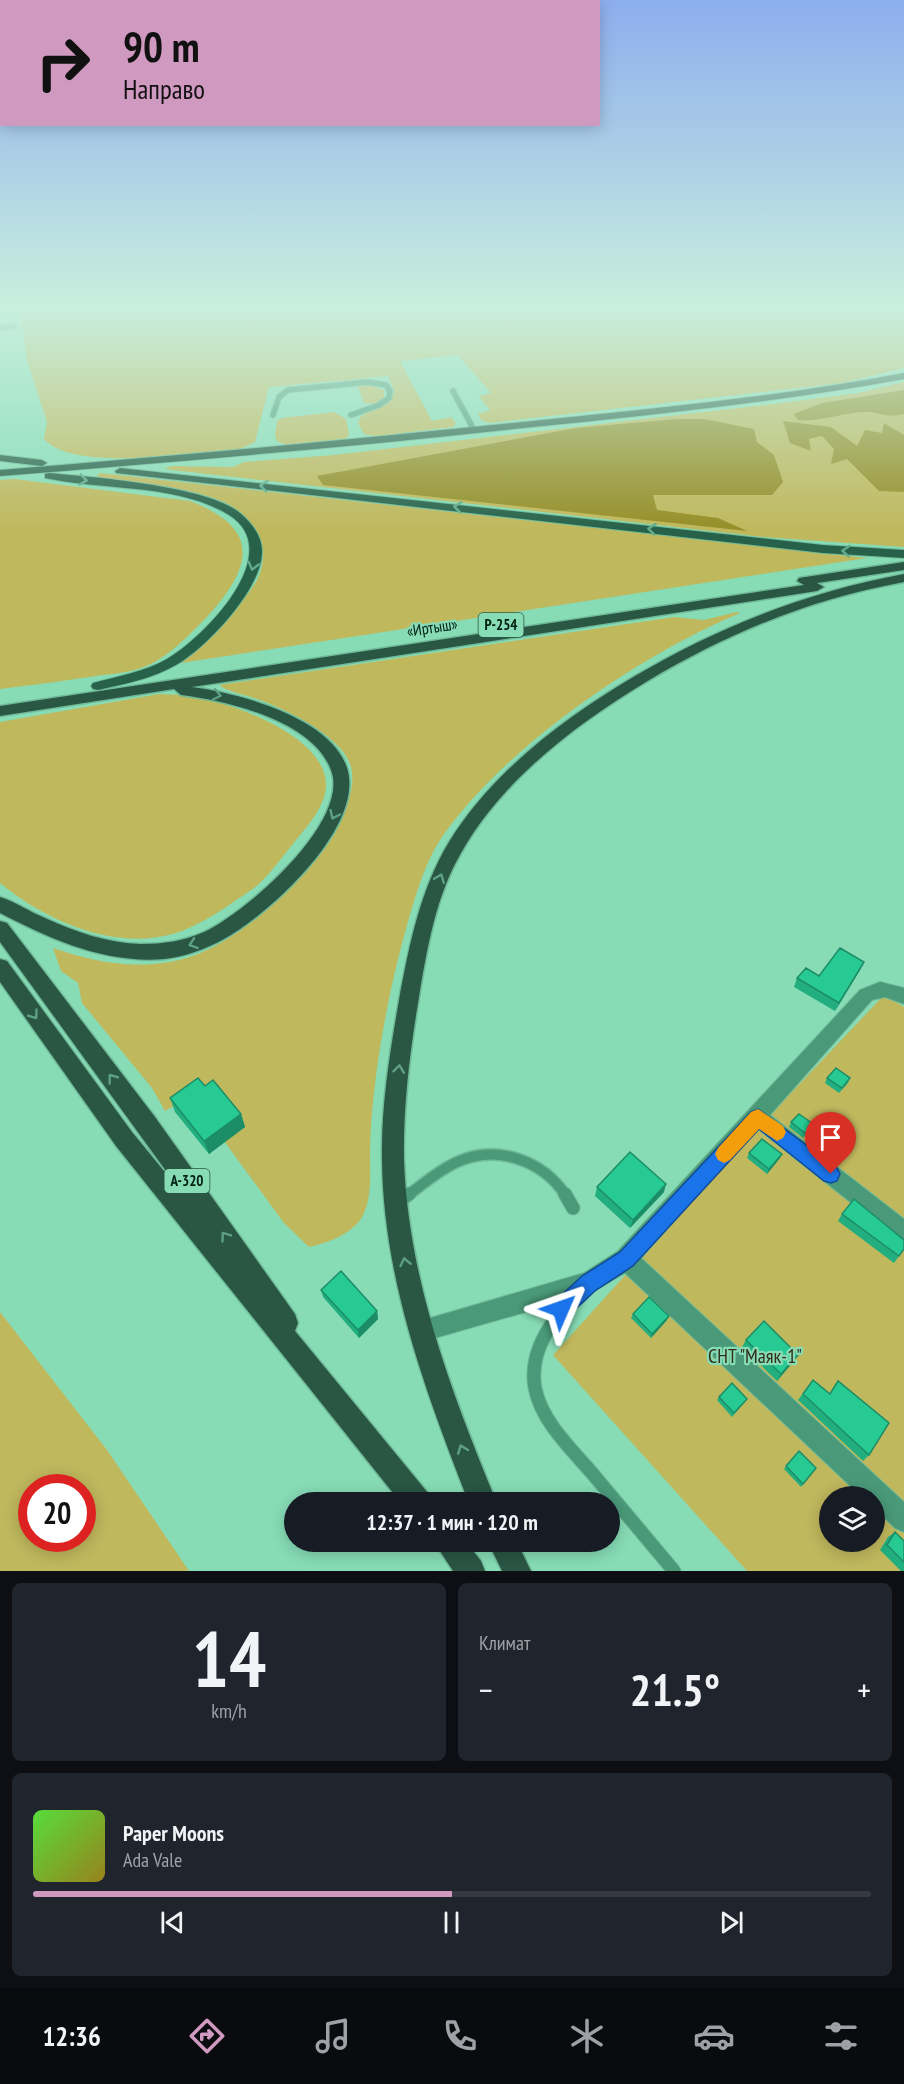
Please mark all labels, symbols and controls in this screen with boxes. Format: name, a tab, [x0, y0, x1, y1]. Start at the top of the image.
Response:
text: 90 m	[123, 19, 200, 74]
icon: right	[24, 24, 102, 102]
text: Направо	[123, 72, 205, 106]
one-way arrow	[78, 473, 87, 486]
one-way arrow	[260, 480, 269, 493]
one-way arrow	[453, 502, 463, 514]
one-way arrow	[647, 523, 656, 536]
one-way arrow	[841, 544, 850, 557]
one-way arrow	[248, 561, 261, 571]
street label: «Иртыш»	[405, 613, 459, 641]
road number: Р-254	[478, 613, 524, 637]
one-way arrow	[212, 688, 222, 701]
one-way arrow	[329, 808, 341, 819]
one-way arrow	[433, 874, 445, 885]
one-way arrow	[189, 937, 199, 950]
one-way arrow	[27, 1008, 38, 1019]
one-way arrow	[393, 1064, 405, 1073]
one-way arrow	[108, 1073, 119, 1084]
pin	[805, 1112, 856, 1174]
icon: arrive	[814, 1121, 847, 1154]
road number: А-320	[164, 1169, 210, 1193]
one-way arrow	[221, 1232, 232, 1243]
one-way arrow	[399, 1258, 412, 1268]
position arrow	[529, 1277, 593, 1341]
park label: СНТ "Маяк-1"	[708, 1343, 802, 1369]
one-way arrow	[456, 1444, 469, 1455]
speed limit sign: 20	[18, 1474, 96, 1552]
map controls	[819, 1486, 885, 1552]
button: layers	[819, 1486, 885, 1552]
text: 12:37 · 1 мин · 120 m	[366, 1508, 538, 1536]
text: 14	[192, 1608, 266, 1709]
text: Климат	[479, 1630, 530, 1656]
text: 21.5°	[630, 1660, 720, 1718]
text: −	[479, 1668, 493, 1711]
text: +	[857, 1668, 871, 1711]
text: km/h	[211, 1698, 247, 1724]
text: Paper Moons	[123, 1819, 224, 1847]
text: Ada Vale	[123, 1847, 182, 1873]
icon: previous	[156, 1906, 189, 1939]
icon: pause	[435, 1906, 468, 1939]
icon: next	[715, 1906, 748, 1939]
icon: directions	[186, 2015, 228, 2057]
icon: music	[312, 2015, 354, 2057]
icon: phone	[439, 2015, 481, 2057]
icon: climate	[566, 2015, 608, 2057]
icon: car	[693, 2015, 735, 2057]
icon: filters	[820, 2015, 862, 2057]
text: 12:36	[42, 2019, 101, 2053]

